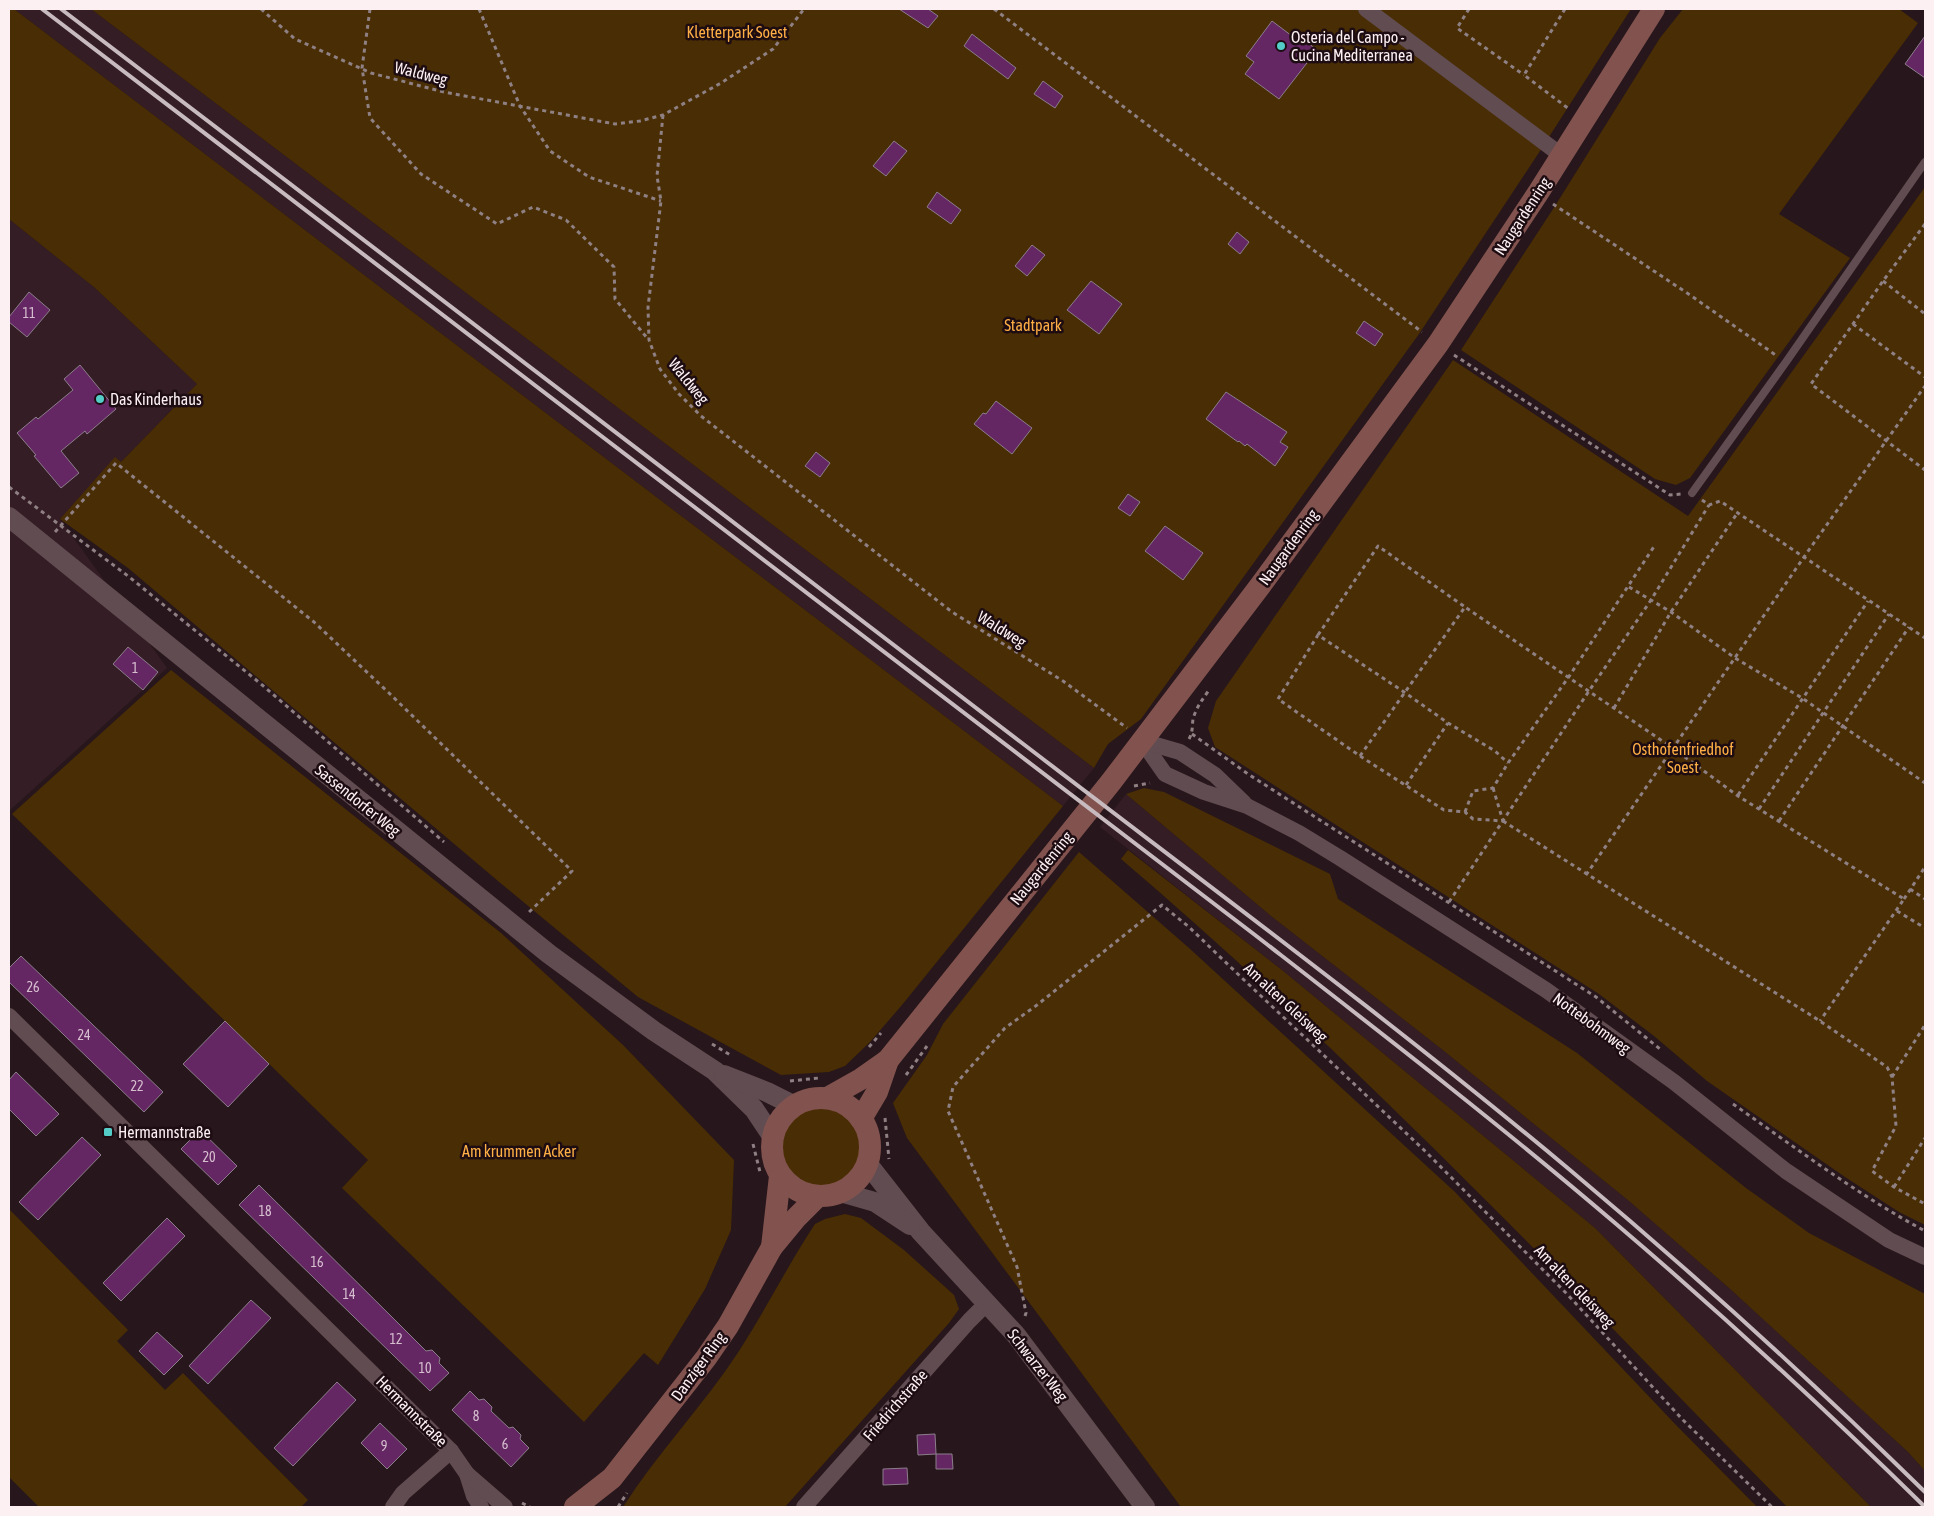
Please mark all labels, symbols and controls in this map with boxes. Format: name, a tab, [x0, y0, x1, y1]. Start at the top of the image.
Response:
park label: Kletterpark Soest	[687, 23, 788, 42]
place label: Osteria del Campo - Cucina Mediterranea	[1291, 28, 1413, 64]
marker: Osteria del Campo - Cucina Mediterranea	[1275, 40, 1287, 52]
street label: Waldweg	[392, 58, 449, 89]
street label: Naugardenring	[1490, 174, 1555, 259]
house number: 11	[22, 305, 36, 321]
park label: Stadtpark	[1004, 316, 1062, 335]
street label: Waldweg	[664, 354, 713, 408]
place label: Das Kinderhaus	[110, 390, 202, 408]
marker: Das Kinderhaus	[94, 393, 106, 405]
street label: Naugardenring	[1255, 506, 1322, 589]
street label: Waldweg	[974, 607, 1030, 652]
house number: 1	[132, 660, 138, 676]
park label: Osthofenfriedhof Soest	[1632, 740, 1734, 776]
street label: Sassendorfer Weg	[311, 760, 404, 841]
street label: Naugardenring	[1006, 828, 1077, 909]
street label: Am alten Gleisweg	[1240, 959, 1332, 1046]
house number: 26	[26, 979, 40, 995]
street label: Nottebohmweg	[1549, 989, 1634, 1058]
house number: 24	[77, 1027, 91, 1043]
house number: 22	[130, 1078, 144, 1094]
place label: Hermannstraße	[118, 1123, 211, 1141]
marker: Hermannstraße	[102, 1126, 114, 1138]
park label: Am krummen Acker	[462, 1142, 576, 1160]
house number: 20	[202, 1149, 216, 1165]
house number: 18	[258, 1203, 272, 1219]
street label: Am alten Gleisweg	[1530, 1241, 1619, 1332]
house number: 16	[310, 1254, 324, 1270]
house number: 14	[342, 1286, 356, 1302]
street label: Schwarzer Weg	[1003, 1325, 1072, 1406]
street label: Danziger Ring	[667, 1328, 730, 1405]
house number: 12	[389, 1331, 403, 1347]
house number: 10	[418, 1360, 432, 1376]
street label: Friedrichstraße	[859, 1366, 931, 1444]
street label: Hermannstraße	[373, 1372, 451, 1450]
house number: 8	[473, 1408, 480, 1424]
house number: 6	[502, 1436, 509, 1452]
house number: 9	[381, 1438, 387, 1454]

